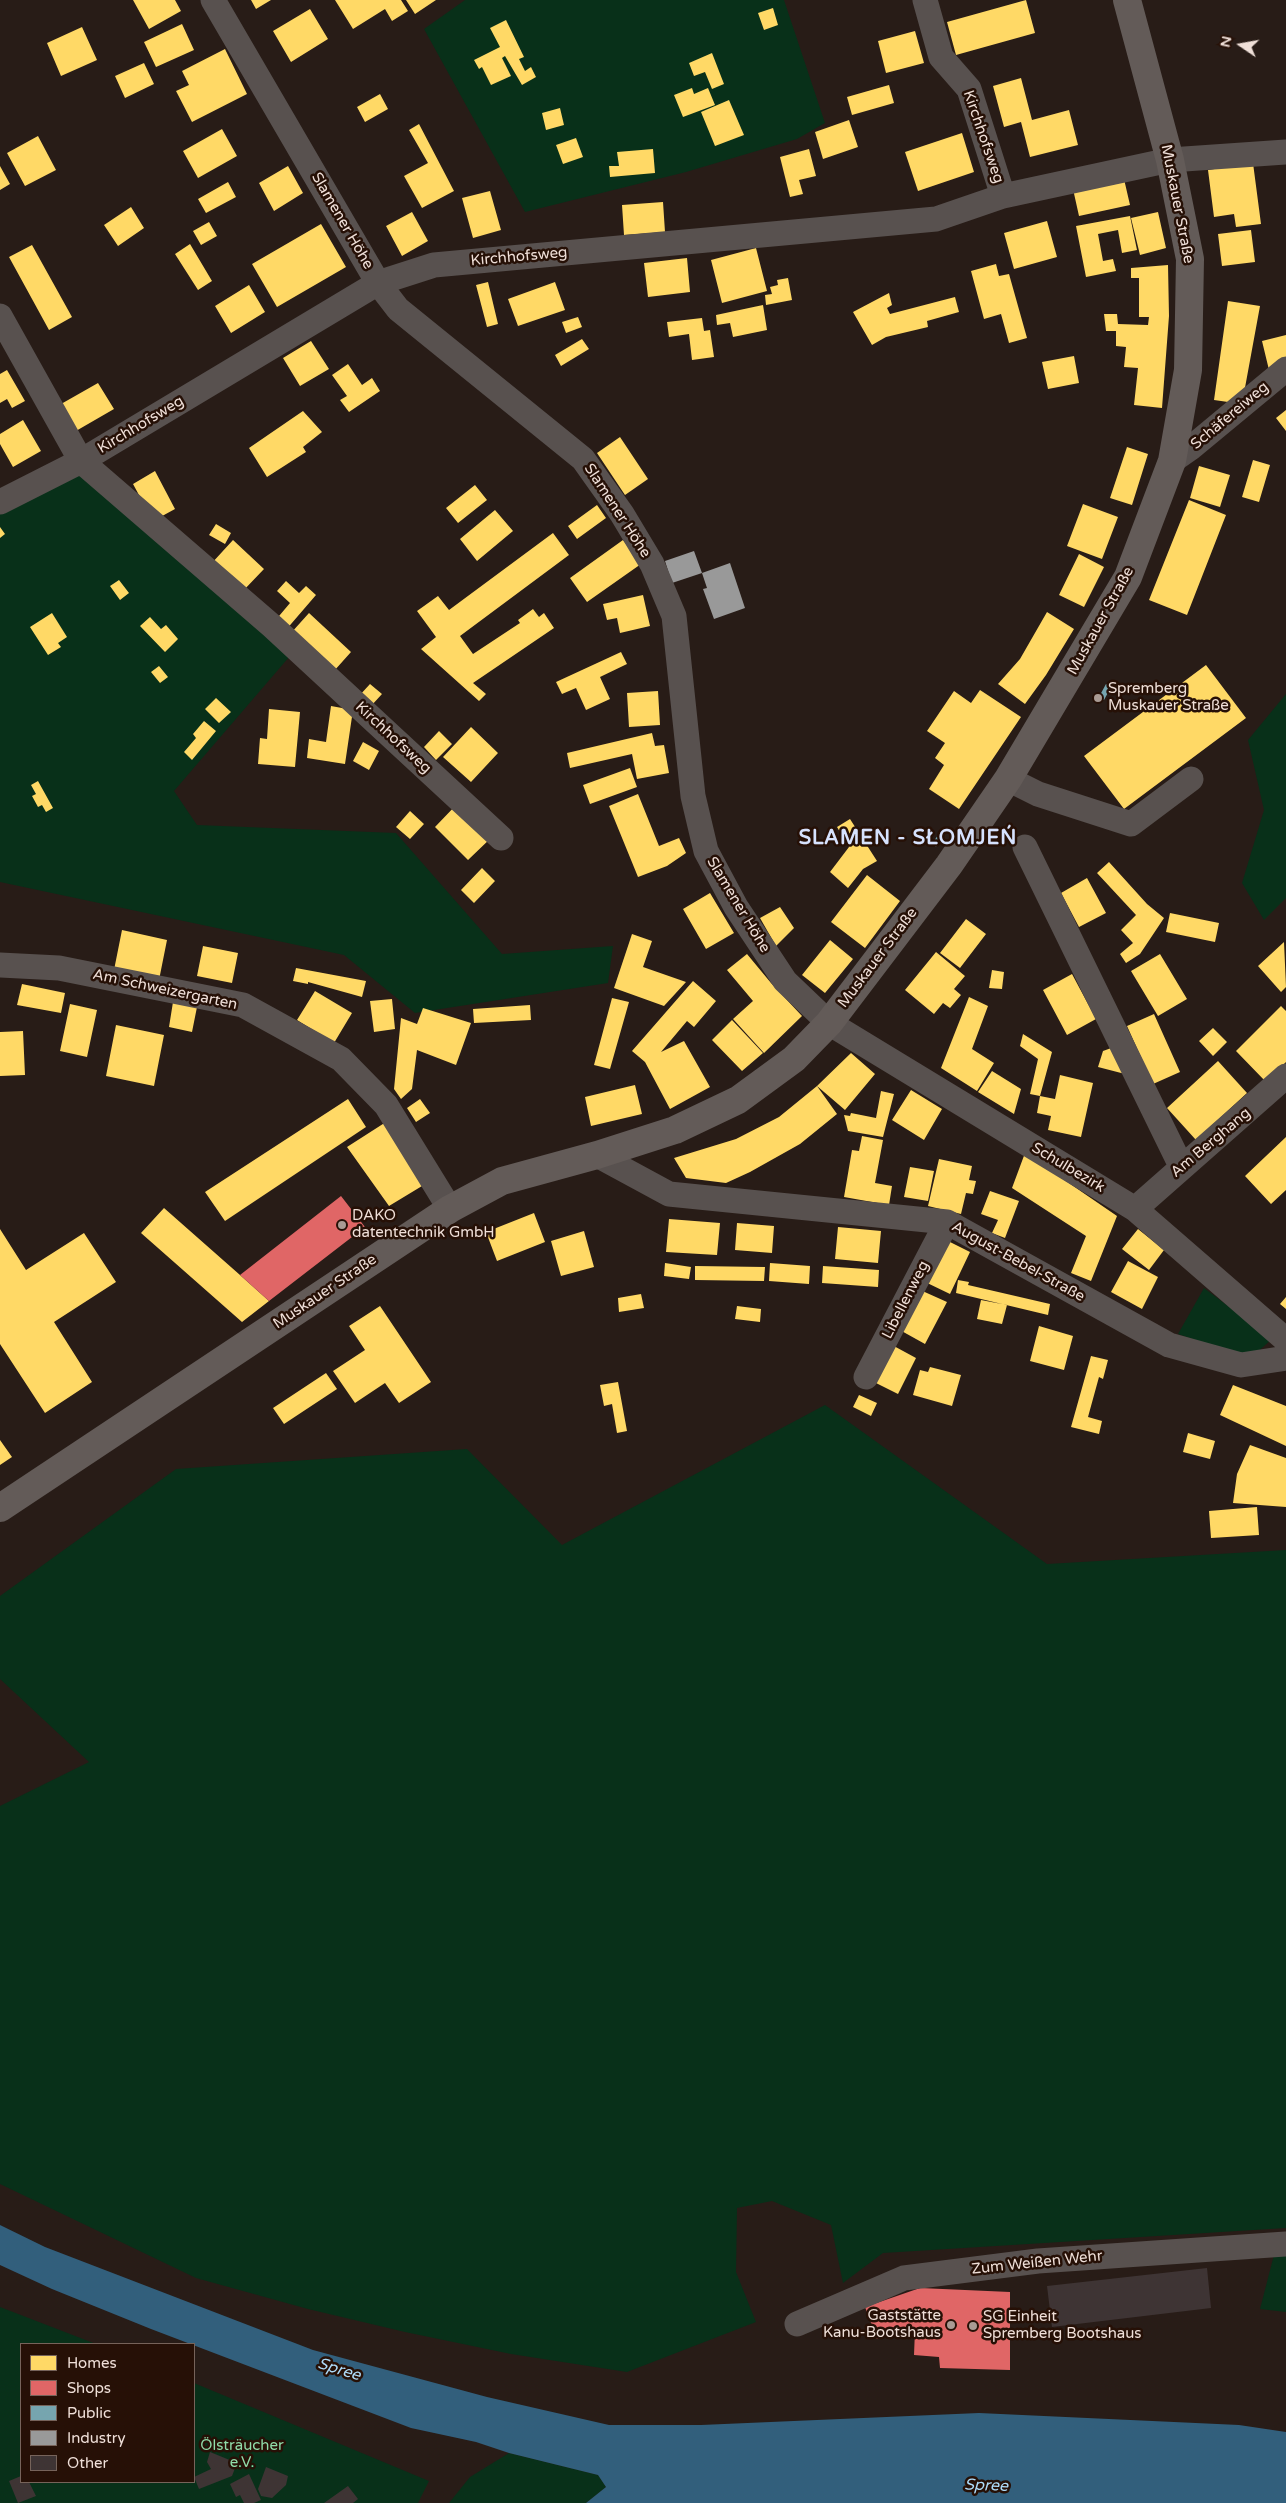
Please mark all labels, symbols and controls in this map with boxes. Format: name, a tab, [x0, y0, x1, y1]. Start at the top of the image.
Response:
north arrow	[1216, 20, 1266, 70]
text: N	[1216, 35, 1235, 49]
street label: Kirchhofsweg	[959, 88, 1007, 186]
street label: Muskauer Straße	[1157, 143, 1197, 265]
street label: Slamener Höhe	[307, 169, 377, 273]
street label: Kirchhofsweg	[470, 244, 568, 270]
street label: Schäfereiweg	[1187, 378, 1273, 454]
street label: Kirchhofsweg	[95, 392, 187, 458]
street label: Slamener Höhe	[580, 461, 654, 561]
street label: Muskauer Straße	[1064, 564, 1138, 678]
place label: Spremberg Muskauer Straße	[1108, 680, 1229, 715]
marker: Spremberg Muskauer Straße	[1092, 692, 1104, 704]
street label: Kirchhofsweg	[351, 698, 435, 778]
district label: SLAMEN - SŁOMJEŃ	[797, 827, 1019, 851]
street label: Slamener Höhe	[702, 854, 774, 956]
street label: Muskauer Straße	[834, 904, 922, 1012]
street label: Am Schweizergarten	[91, 966, 239, 1014]
street label: Am Berghang	[1167, 1104, 1255, 1182]
street label: Schulbezirk	[1028, 1139, 1108, 1197]
place label: DAKO datentechnik GmbH	[352, 1207, 495, 1242]
street label: August-Bebel-Straße	[948, 1218, 1088, 1306]
marker: DAKO datentechnik GmbH	[336, 1219, 348, 1231]
street label: Muskauer Straße	[270, 1251, 380, 1333]
street label: Libellenweg	[879, 1258, 933, 1342]
street label: Zum Weißen Wehr	[971, 2247, 1103, 2279]
place label: Gaststätte Kanu-Bootshaus	[823, 2307, 941, 2342]
place label: SG Einheit Spremberg Bootshaus	[983, 2308, 1141, 2343]
marker: Gaststätte Kanu-Bootshaus	[945, 2319, 957, 2331]
marker: SG Einheit Spremberg Bootshaus	[967, 2320, 979, 2332]
legend	[20, 2343, 195, 2483]
text: Homes	[67, 2354, 117, 2372]
water label: Spree	[315, 2354, 363, 2386]
text: Shops	[67, 2379, 111, 2397]
text: Public	[67, 2404, 111, 2422]
text: Industry	[67, 2429, 126, 2447]
park label: Ölsträucher e.V.	[200, 2437, 284, 2472]
text: Other	[67, 2454, 108, 2472]
water label: Spree	[964, 2476, 1008, 2496]

